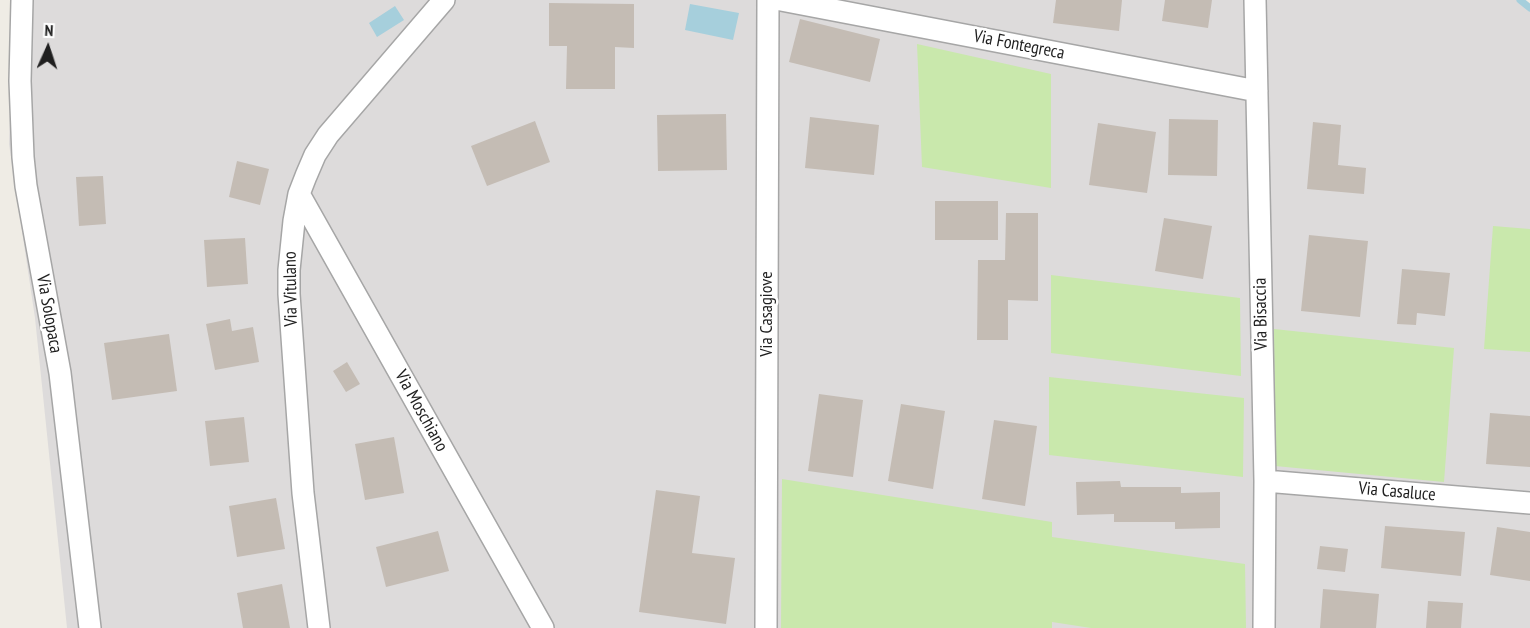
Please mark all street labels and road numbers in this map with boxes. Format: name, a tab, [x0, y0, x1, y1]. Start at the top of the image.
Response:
street label: Via Fontegreca	[972, 26, 1066, 64]
street label: Via Vitulano	[280, 251, 302, 327]
street label: Via Casagiove	[756, 271, 778, 357]
street label: Via Solopaca	[31, 273, 67, 355]
street label: Via Bisaccia	[1250, 278, 1272, 350]
street label: Via Moschiano	[390, 367, 452, 455]
street label: Via Casaluce	[1358, 478, 1436, 506]

